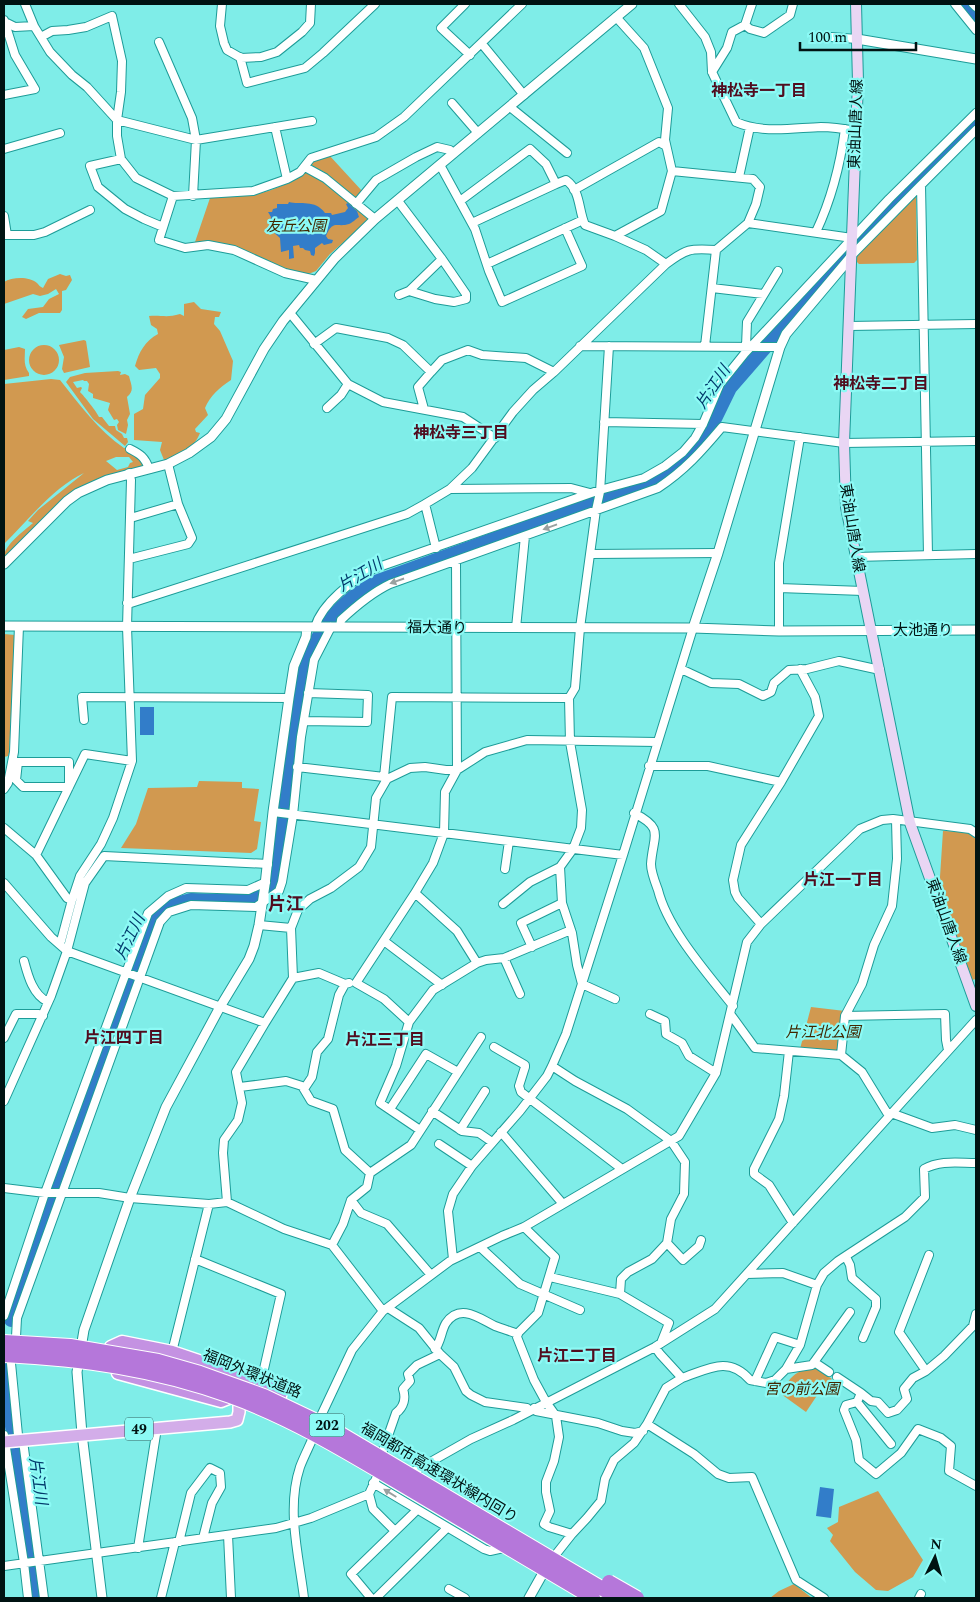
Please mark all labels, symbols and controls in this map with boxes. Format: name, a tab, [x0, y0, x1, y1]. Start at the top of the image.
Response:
scale bar	[800, 20, 916, 52]
text: 100 m	[808, 26, 847, 49]
district label: 神松寺一丁目	[711, 79, 807, 103]
street label: 東油山唐人線	[843, 79, 869, 169]
park label: 友丘公園	[266, 215, 328, 238]
water label: 片江川	[690, 359, 737, 414]
district label: 神松寺二丁目	[833, 372, 929, 396]
district label: 神松寺三丁目	[413, 421, 509, 445]
street label: 東油山唐人線	[834, 482, 870, 574]
one-way arrow	[543, 523, 557, 531]
water label: 片江川	[333, 551, 388, 598]
one-way arrow	[389, 577, 404, 585]
street label: 福大通り	[407, 616, 467, 640]
street label: 大池通り	[893, 619, 953, 642]
district label: 片江一丁目	[803, 868, 883, 892]
street label: 東油山唐人線	[920, 875, 972, 967]
district label: 片江	[268, 891, 304, 918]
water label: 片江川	[109, 908, 152, 964]
park label: 片江北公園	[785, 1021, 862, 1044]
district label: 片江四丁目	[84, 1026, 164, 1050]
district label: 片江三丁目	[345, 1028, 425, 1052]
street label: 福岡外環状道路	[199, 1344, 305, 1404]
district label: 片江二丁目	[537, 1344, 617, 1368]
park label: 宮の前公園	[764, 1378, 841, 1401]
road number: 202	[310, 1414, 344, 1436]
street label: 福岡都市高速環状線内回り	[356, 1417, 522, 1529]
road number: 49	[125, 1418, 153, 1440]
water label: 片江川	[23, 1456, 54, 1508]
one-way arrow	[383, 1489, 396, 1498]
north arrow	[910, 1532, 960, 1582]
text: N	[929, 1534, 943, 1556]

